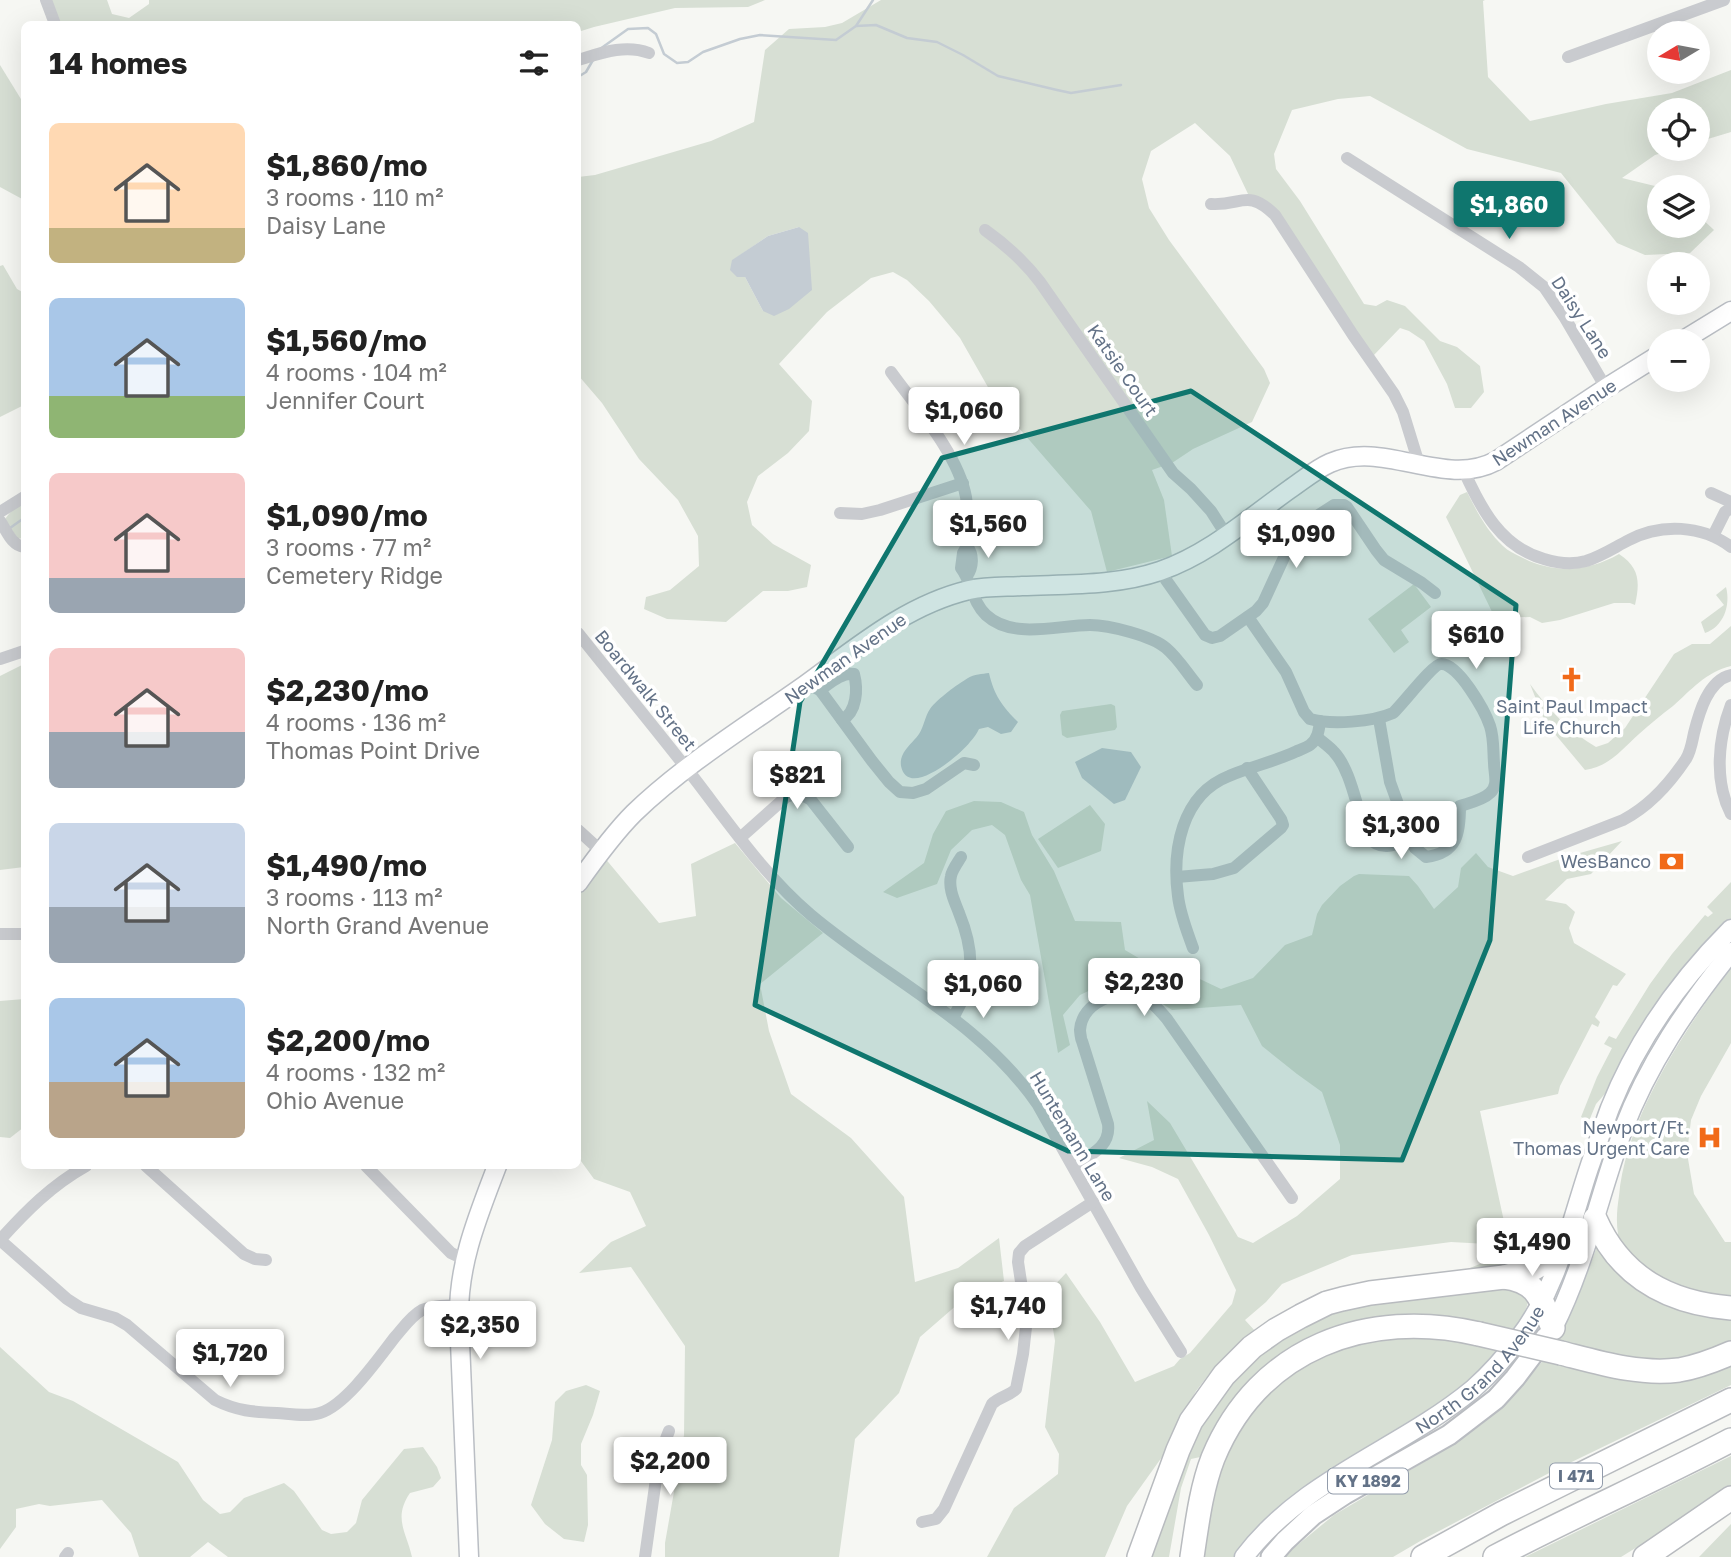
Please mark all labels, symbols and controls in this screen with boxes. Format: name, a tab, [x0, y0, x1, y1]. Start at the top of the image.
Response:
north arrow	[1647, 21, 1710, 84]
map controls	[1647, 21, 1710, 392]
icon: filters	[515, 44, 553, 82]
text: 14 homes	[49, 45, 188, 81]
button: locate	[1647, 98, 1710, 161]
text: $1,860/mo	[266, 147, 428, 183]
icon: home	[105, 151, 189, 235]
button: layers	[1647, 175, 1710, 238]
pin: $1,860	[1452, 182, 1566, 241]
text: 3 rooms · 110 m²	[266, 183, 443, 211]
text: $1,860	[1470, 190, 1548, 218]
text: Daisy Lane	[266, 211, 386, 239]
button: +	[1647, 252, 1710, 315]
street label: Daisy Lane	[1547, 272, 1617, 362]
street label: Katsie Court	[1083, 320, 1163, 420]
text: $1,560/mo	[266, 322, 427, 358]
icon: home	[105, 326, 189, 410]
button: −	[1647, 329, 1710, 392]
text: 4 rooms · 104 m²	[266, 358, 447, 386]
street label: Newman Avenue	[1488, 374, 1620, 470]
text: Jennifer Court	[266, 386, 425, 414]
pin: $1,060	[907, 388, 1021, 447]
text: $1,060	[924, 396, 1004, 424]
text: $1,090/mo	[266, 497, 428, 533]
pin: $1,560	[931, 500, 1045, 560]
icon: home	[105, 501, 189, 585]
text: $1,560	[949, 509, 1027, 537]
pin: $1,090	[1239, 510, 1353, 570]
text: $1,090	[1256, 519, 1336, 547]
text: 3 rooms · 77 m²	[266, 533, 431, 561]
text: Cemetery Ridge	[266, 561, 443, 589]
street label: Newman Avenue	[780, 608, 910, 708]
pin: $610	[1435, 612, 1517, 671]
text: $610	[1448, 620, 1504, 648]
street label: Boardwalk Street	[591, 625, 701, 755]
church icon: Saint Paul Impact Life Church	[1558, 665, 1586, 693]
text: $2,230/mo	[266, 672, 429, 708]
icon: home	[105, 676, 189, 760]
place label: Saint Paul Impact Life Church	[1496, 695, 1648, 738]
text: 4 rooms · 136 m²	[266, 708, 446, 736]
text: Thomas Point Drive	[266, 736, 480, 764]
pin: $821	[756, 752, 838, 811]
text: $821	[769, 760, 825, 788]
pin: $1,300	[1344, 802, 1458, 861]
text: $1,300	[1362, 810, 1440, 838]
text: $1,490/mo	[266, 847, 427, 883]
bank icon: WesBanco	[1657, 847, 1685, 875]
place label: WesBanco	[1561, 850, 1651, 872]
icon: home	[105, 851, 189, 935]
text: 3 rooms · 113 m²	[266, 883, 443, 911]
text: North Grand Avenue	[266, 911, 489, 939]
pin: $2,230	[1087, 958, 1201, 1018]
pin: $1,060	[926, 960, 1040, 1020]
text: $2,230	[1104, 967, 1184, 995]
text: $1,060	[943, 969, 1023, 997]
text: $2,200/mo	[266, 1022, 430, 1058]
icon: home	[105, 1026, 189, 1110]
text: 4 rooms · 132 m²	[266, 1058, 445, 1086]
street label: Huntemann Lane	[1025, 1067, 1121, 1205]
text: Ohio Avenue	[266, 1086, 404, 1114]
place label: Newport/Ft. Thomas Urgent Care	[1513, 1116, 1690, 1159]
hospital icon: Newport/Ft. Thomas Urgent Care	[1696, 1123, 1724, 1151]
pin: $1,490	[1475, 1218, 1589, 1278]
text: $1,490	[1493, 1227, 1571, 1255]
pin: $1,740	[951, 1282, 1065, 1342]
text: $1,740	[970, 1291, 1046, 1319]
pin: $2,350	[423, 1302, 537, 1361]
street label: North Grand Avenue	[1411, 1302, 1549, 1438]
text: $2,350	[440, 1310, 520, 1338]
pin: $1,720	[173, 1330, 287, 1389]
text: $1,720	[192, 1338, 268, 1366]
pin: $2,200	[613, 1438, 727, 1497]
text: $2,200	[630, 1446, 710, 1474]
road number: I 471	[1550, 1464, 1602, 1488]
road number: KY 1892	[1328, 1469, 1408, 1494]

